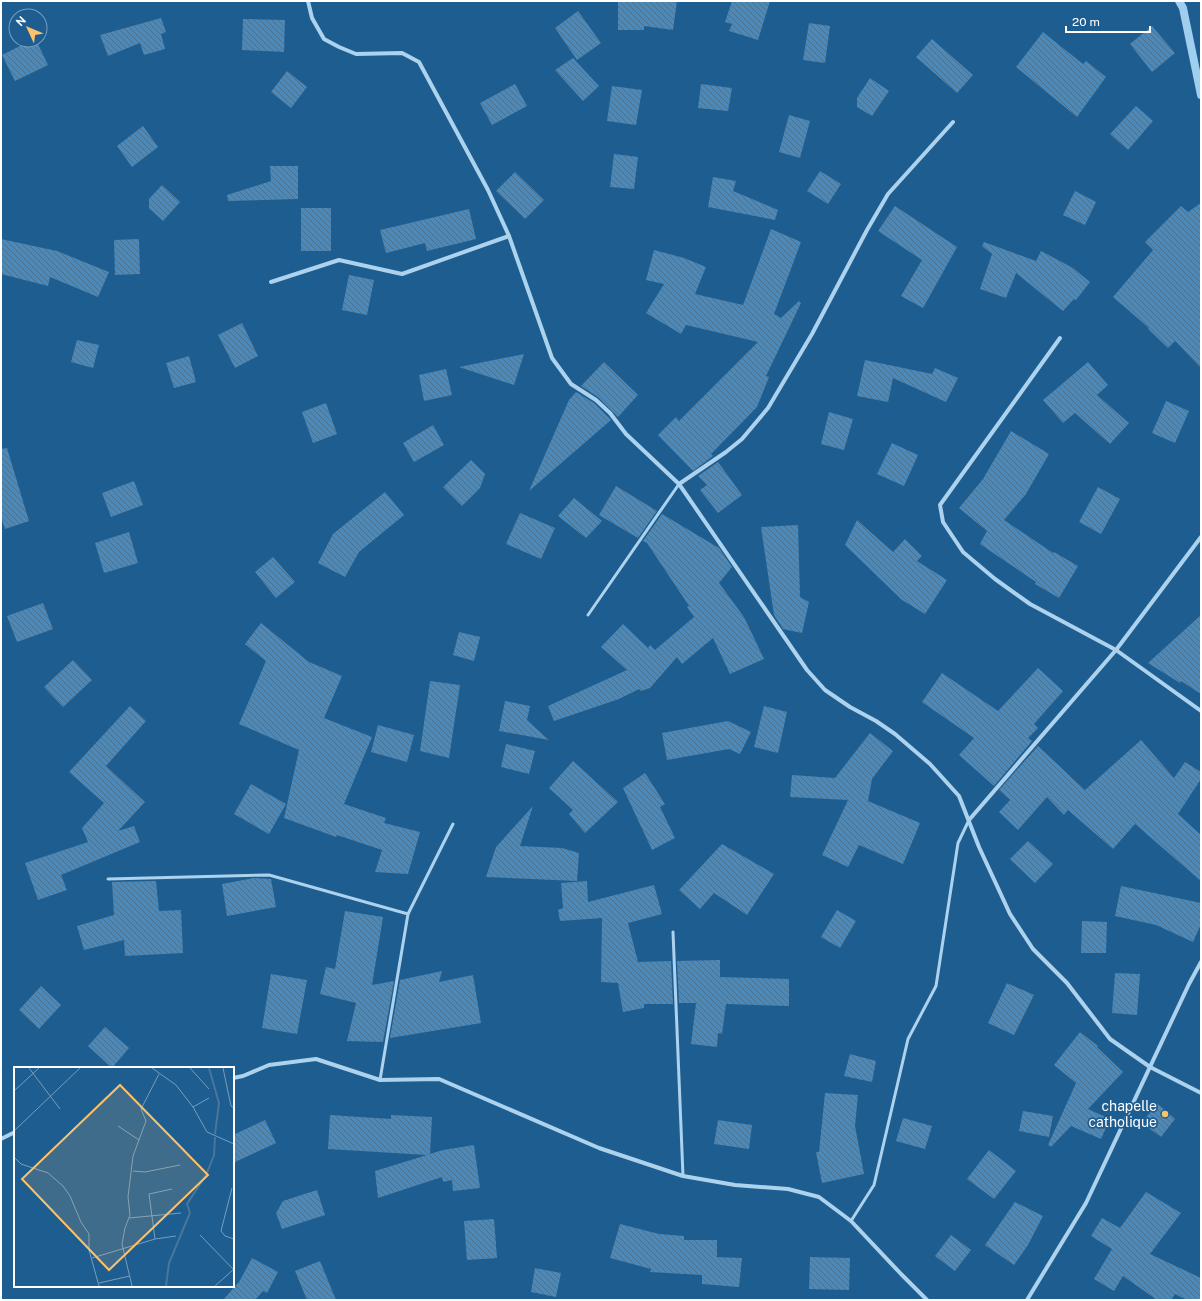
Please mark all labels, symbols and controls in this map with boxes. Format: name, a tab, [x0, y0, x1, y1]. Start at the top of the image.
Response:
north arrow	[8, 8, 48, 48]
scale bar	[1066, 8, 1150, 34]
text: N	[14, 14, 28, 28]
text: 20 m	[1072, 15, 1100, 29]
inset map	[14, 1067, 234, 1287]
place label: chapelle catholique	[1089, 1098, 1157, 1130]
marker: chapelle catholique	[1160, 1109, 1170, 1119]

